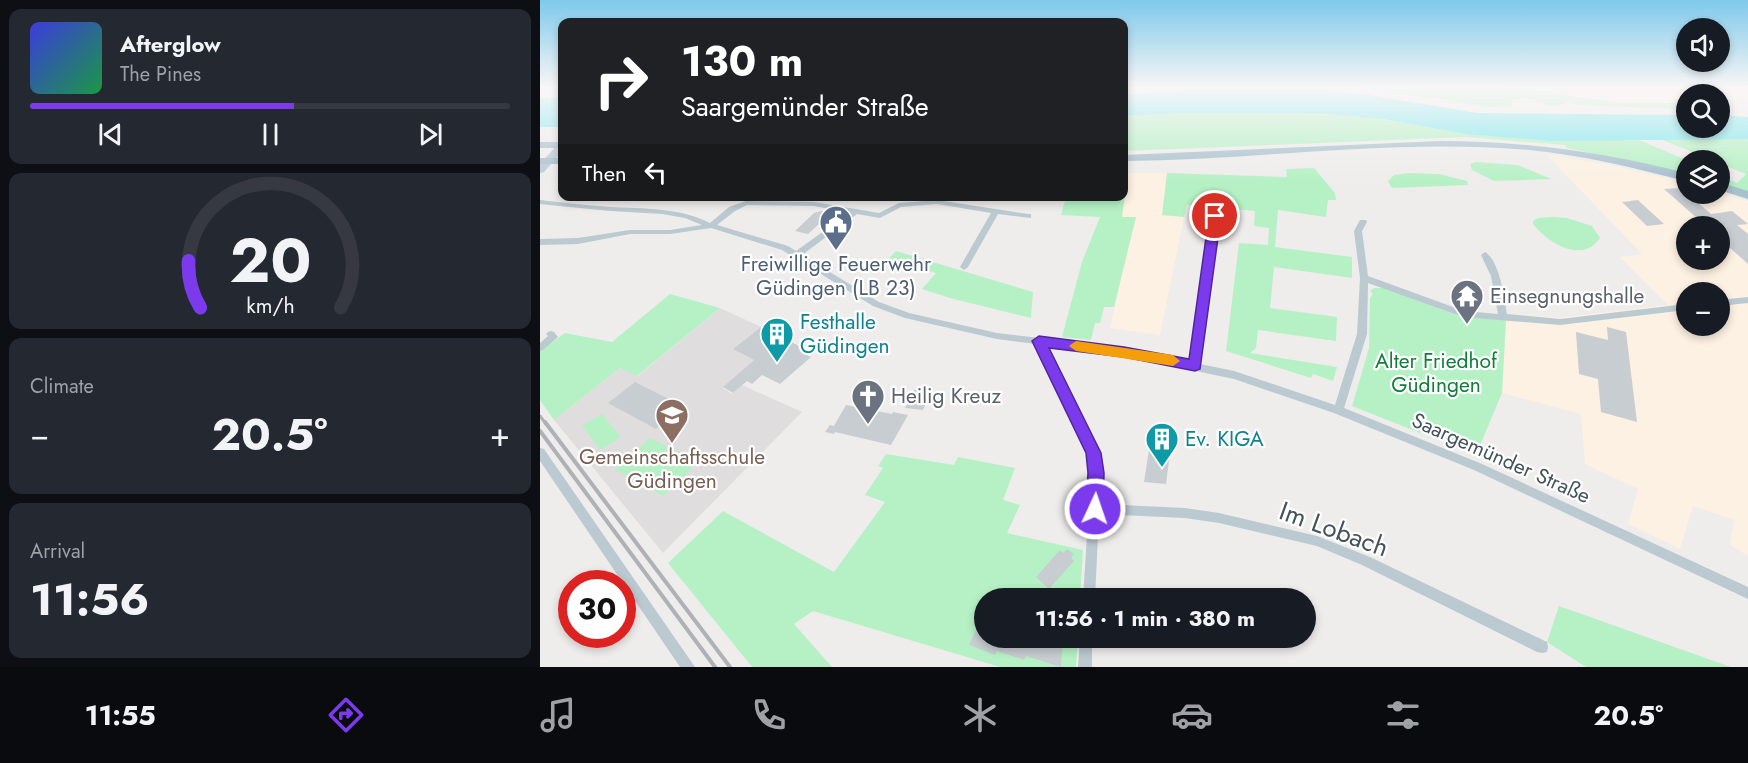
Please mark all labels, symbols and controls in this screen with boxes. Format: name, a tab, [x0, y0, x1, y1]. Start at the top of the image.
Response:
map controls	[1676, 18, 1730, 336]
button: sound	[1676, 18, 1730, 72]
text: Afterglow	[120, 28, 221, 60]
text: 130 m	[681, 31, 803, 92]
icon: right	[582, 42, 660, 120]
text: The Pines	[120, 60, 201, 89]
button: search	[1676, 84, 1730, 138]
text: Saargemünder Straße	[681, 87, 929, 126]
icon: previous	[94, 118, 127, 151]
icon: pause	[254, 118, 287, 151]
icon: next	[414, 118, 447, 151]
button: layers	[1676, 150, 1730, 204]
icon: left	[639, 156, 672, 189]
text: Then	[582, 157, 627, 189]
pin	[1189, 190, 1240, 241]
icon: arrive	[1198, 199, 1231, 232]
public building icon: Freiwillige Feuerwehr Güdingen (LB 23)	[818, 204, 854, 251]
text: 20	[229, 216, 311, 306]
button: +	[1676, 216, 1730, 270]
place label: Freiwillige Feuerwehr Güdingen (LB 23)	[741, 249, 932, 303]
temple icon: Einsegnungshalle	[1449, 278, 1485, 325]
place label: Einsegnungshalle	[1490, 281, 1645, 311]
button: −	[1676, 282, 1730, 336]
text: km/h	[246, 291, 294, 322]
place label: Festhalle Güdingen	[800, 307, 890, 361]
building icon: Festhalle Güdingen	[759, 316, 795, 363]
park label: Alter Friedhof Güdingen	[1375, 346, 1498, 400]
text: Climate	[30, 372, 94, 401]
church icon: Heilig Kreuz	[850, 378, 886, 425]
place label: Heilig Kreuz	[891, 381, 1001, 411]
school or university icon: Gemeinschaftsschule Güdingen	[654, 397, 690, 444]
text: 20.5°	[211, 402, 328, 467]
street label: Saargemünder Straße	[1407, 405, 1595, 511]
text: −	[30, 411, 49, 458]
text: +	[490, 411, 510, 458]
building icon: Ev. KIGA	[1144, 421, 1180, 468]
place label: Ev. KIGA	[1185, 424, 1264, 454]
place label: Gemeinschaftsschule Güdingen	[579, 442, 765, 496]
position arrow	[1063, 477, 1127, 541]
street label: Im Lobach	[1274, 492, 1394, 566]
text: Arrival	[30, 537, 85, 566]
text: 11:56	[30, 567, 149, 632]
speed limit sign: 30	[558, 570, 636, 648]
text: 11:56 · 1 min · 380 m	[1035, 602, 1255, 634]
icon: directions	[325, 694, 367, 736]
icon: music	[537, 694, 579, 736]
icon: phone	[748, 694, 790, 736]
icon: climate	[959, 694, 1001, 736]
icon: car	[1171, 694, 1213, 736]
icon: filters	[1382, 694, 1424, 736]
text: 11:55	[85, 696, 156, 735]
text: 20.5°	[1594, 696, 1663, 735]

